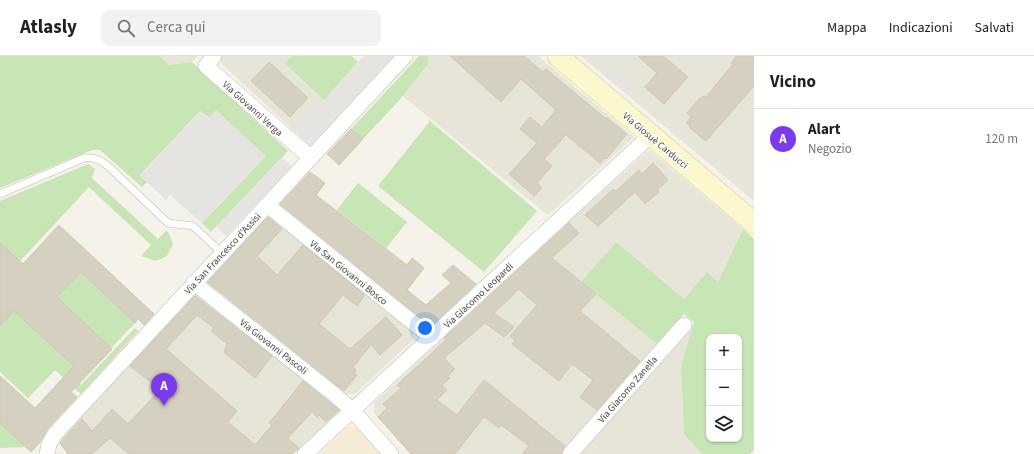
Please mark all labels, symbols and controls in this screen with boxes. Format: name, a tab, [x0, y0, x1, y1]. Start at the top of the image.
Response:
search box	[101, 10, 381, 46]
text: Atlasly	[20, 14, 77, 41]
icon: search	[115, 17, 137, 39]
text: Cerca qui	[147, 17, 206, 38]
text: Mappa	[827, 18, 867, 38]
text: Indicazioni	[889, 18, 953, 38]
text: Salvati	[975, 18, 1014, 38]
text: Vicino	[770, 70, 816, 94]
street label: Via Giovanni Verga	[219, 78, 286, 140]
street label: Via Giosuè Carducci	[620, 109, 691, 172]
text: Alart	[808, 119, 841, 140]
text: A	[779, 130, 787, 148]
text: 120 m	[985, 130, 1018, 148]
text: Negozio	[808, 140, 852, 158]
street label: Via San Francesco d'Assisi	[181, 210, 264, 298]
street label: Via San Giovanni Bosco	[306, 237, 390, 309]
street label: Via Giacomo Leopardi	[441, 260, 517, 332]
street label: Via Giovanni Pascoli	[236, 316, 310, 378]
your location	[415, 318, 435, 338]
map controls	[706, 334, 742, 442]
button: +	[706, 334, 742, 370]
street label: Via Giacomo Zanella	[595, 353, 661, 426]
button: −	[706, 370, 742, 406]
pin: A	[151, 373, 177, 406]
button: layers	[706, 406, 742, 442]

